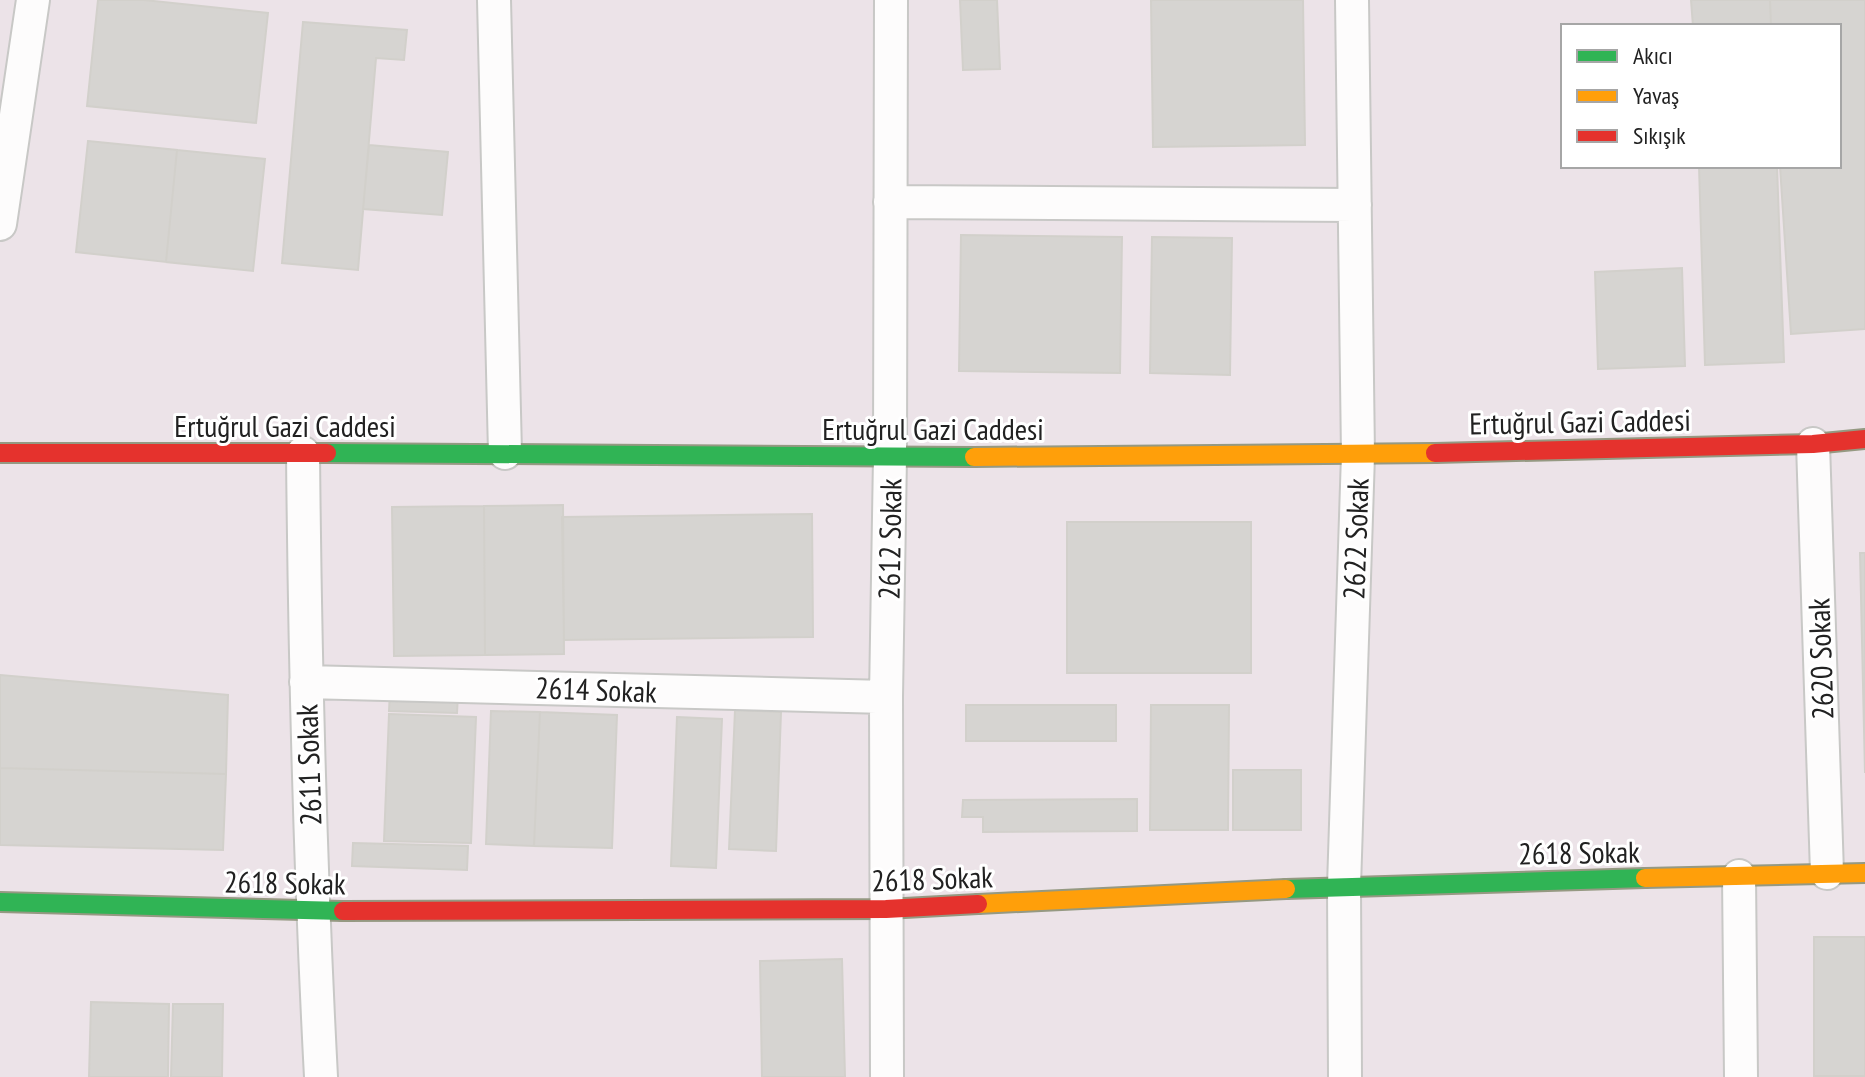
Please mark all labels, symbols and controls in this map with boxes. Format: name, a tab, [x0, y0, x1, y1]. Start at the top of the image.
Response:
legend	[1561, 24, 1841, 168]
text: Akıcı	[1633, 40, 1673, 71]
text: Yavaş	[1633, 80, 1679, 111]
text: Sıkışık	[1633, 120, 1686, 151]
street label: Ertuğrul Gazi Caddesi	[1469, 400, 1691, 442]
street label: Ertuğrul Gazi Caddesi	[174, 406, 396, 445]
street label: Ertuğrul Gazi Caddesi	[822, 409, 1044, 448]
street label: 2622 Sokak	[1333, 477, 1377, 600]
street label: 2612 Sokak	[868, 478, 910, 600]
street label: 2620 Sokak	[1798, 597, 1842, 720]
street label: 2614 Sokak	[535, 667, 658, 711]
street label: 2611 Sokak	[286, 703, 330, 826]
street label: 2618 Sokak	[1518, 831, 1640, 873]
street label: 2618 Sokak	[871, 856, 994, 900]
street label: 2618 Sokak	[224, 861, 346, 903]

